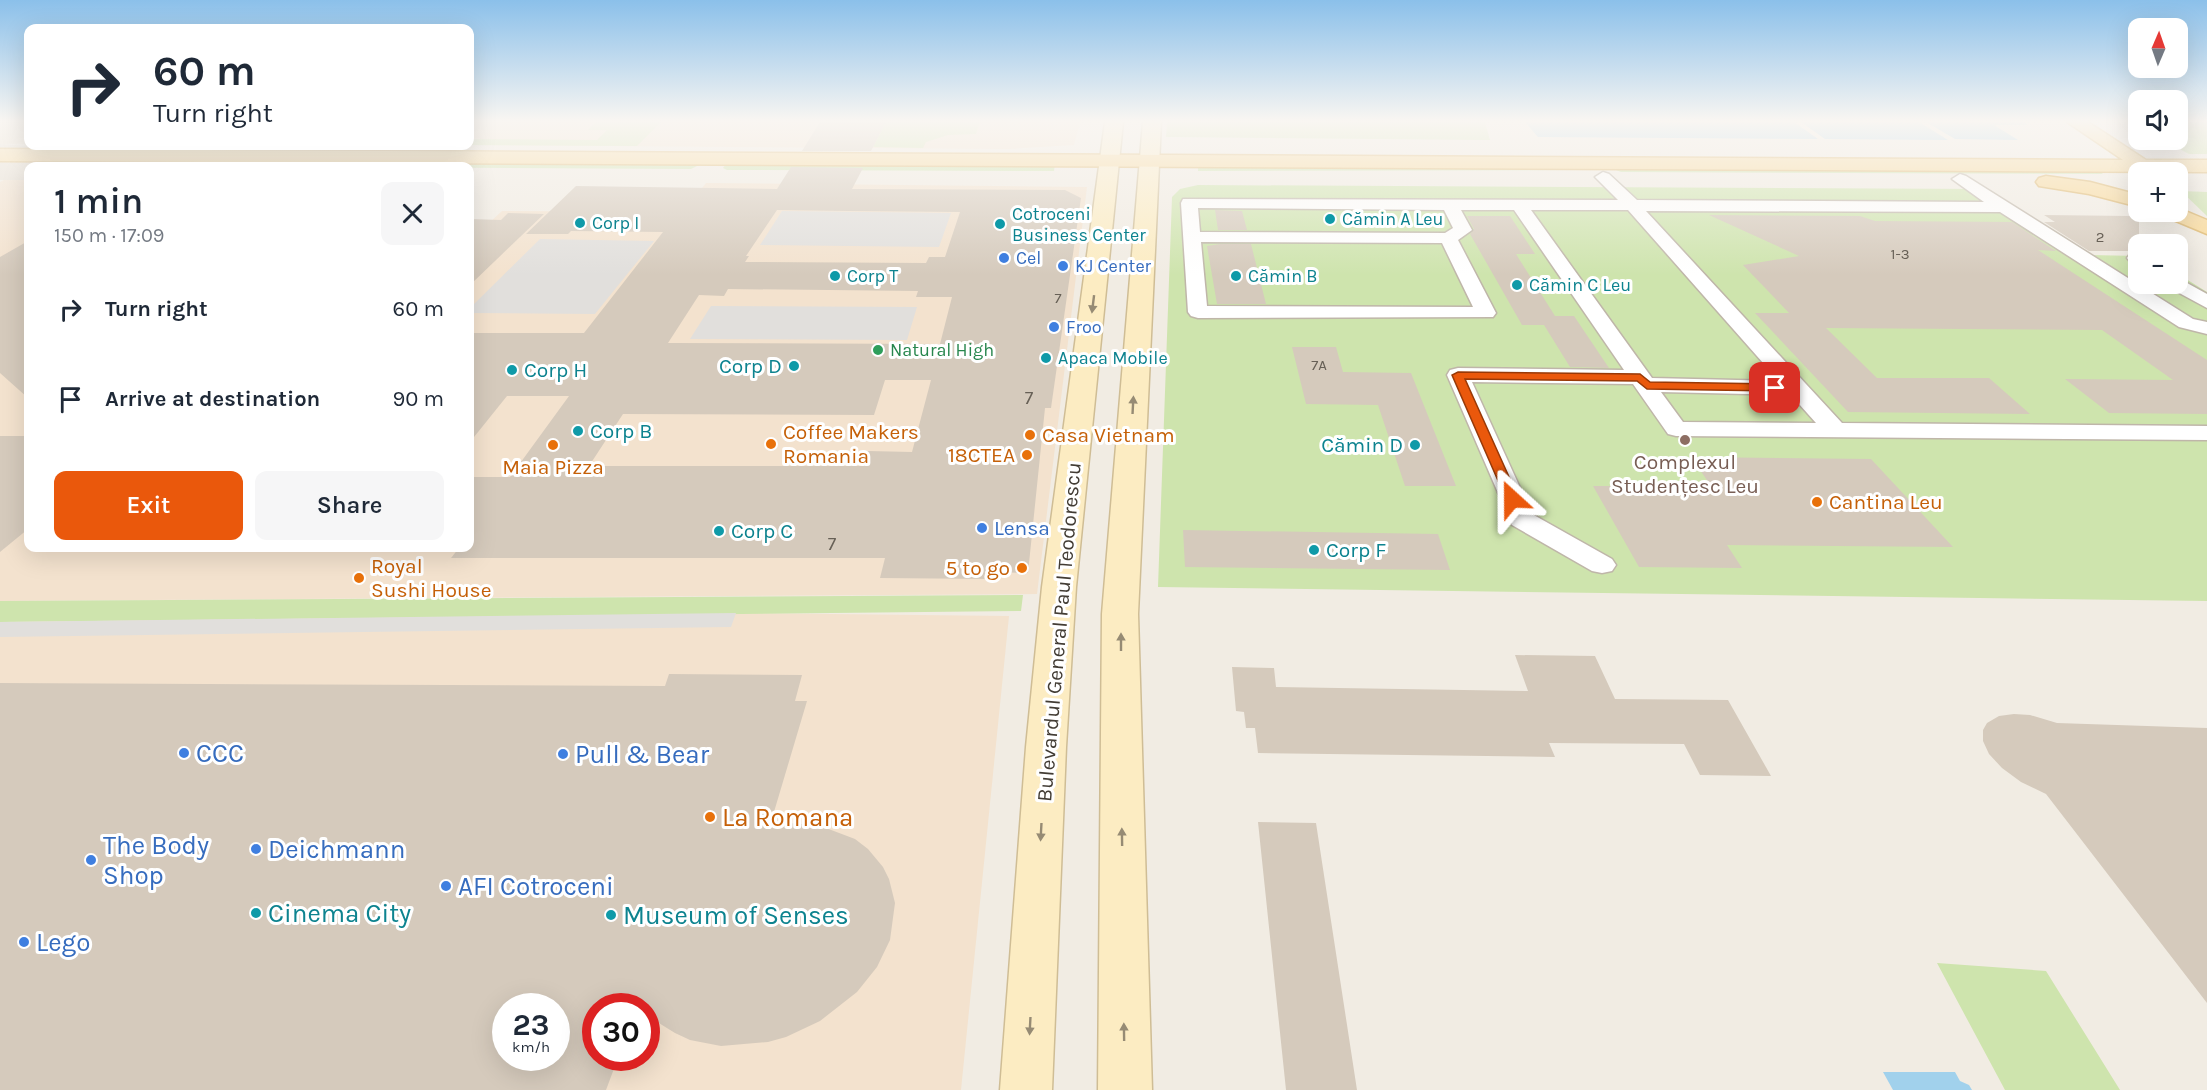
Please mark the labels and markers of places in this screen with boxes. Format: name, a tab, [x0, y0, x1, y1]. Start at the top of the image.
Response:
place label: Cotroceni Business Center	[1012, 203, 1146, 246]
place label: Cămin A Leu	[1342, 208, 1443, 230]
place label: Corp I	[592, 212, 639, 234]
marker: Cămin A Leu	[1323, 212, 1337, 226]
marker: Corp I	[573, 216, 587, 230]
marker: Cotroceni Business Center	[993, 217, 1007, 231]
place label: Cel	[1016, 247, 1041, 269]
marker: Cel	[997, 251, 1011, 265]
place label: KJ Center	[1075, 255, 1152, 277]
marker: KJ Center	[1056, 259, 1070, 273]
place label: Corp T	[847, 265, 898, 287]
place label: Cămin B	[1248, 265, 1317, 287]
marker: Corp T	[828, 269, 842, 283]
marker: Cămin B	[1229, 269, 1243, 283]
place label: Cămin C Leu	[1529, 274, 1631, 296]
marker: Cămin C Leu	[1510, 278, 1524, 292]
place label: Froo	[1066, 316, 1102, 338]
marker: Froo	[1047, 320, 1061, 334]
place label: Natural High	[890, 339, 994, 361]
marker: Natural High	[871, 343, 885, 357]
place label: Apaca Mobile	[1058, 347, 1168, 369]
marker: Apaca Mobile	[1039, 351, 1053, 365]
place label: Corp D	[719, 354, 782, 378]
place label: Corp H	[524, 358, 587, 382]
marker: Corp D	[787, 359, 801, 373]
pin	[1749, 362, 1800, 413]
marker: Corp H	[505, 363, 519, 377]
place label: Corp B	[590, 419, 652, 443]
place label: Coffee Makers Romania	[783, 420, 919, 468]
place label: Casa Vietnam	[1042, 423, 1175, 447]
marker: Corp B	[571, 424, 585, 438]
marker: Casa Vietnam	[1023, 428, 1037, 442]
place label: Cămin D	[1321, 433, 1403, 457]
marker: Complexul Studențesc Leu	[1678, 433, 1692, 447]
marker: Coffee Makers Romania	[764, 437, 778, 451]
marker: Maia Pizza	[546, 438, 560, 452]
marker: Cămin D	[1408, 438, 1422, 452]
place label: 18CTEA	[948, 443, 1015, 467]
marker: 18CTEA	[1020, 448, 1034, 462]
place label: Complexul Studențesc Leu	[1611, 450, 1759, 498]
place label: Maia Pizza	[502, 455, 604, 479]
place label: Cantina Leu	[1829, 490, 1943, 514]
marker: Cantina Leu	[1810, 495, 1824, 509]
place label: Lensa	[994, 516, 1050, 540]
place label: Corp C	[731, 519, 793, 543]
marker: Lensa	[975, 521, 989, 535]
marker: Corp C	[712, 524, 726, 538]
place label: Corp F	[1326, 538, 1386, 562]
marker: Corp F	[1307, 543, 1321, 557]
place label: Royal Sushi House	[371, 554, 491, 602]
place label: 5 to go	[945, 556, 1010, 580]
marker: 5 to go	[1015, 561, 1029, 575]
marker: Royal Sushi House	[352, 571, 366, 585]
place label: CCC	[196, 738, 244, 769]
place label: Pull & Bear	[575, 739, 710, 770]
marker: CCC	[177, 746, 191, 760]
marker: Pull & Bear	[556, 747, 570, 761]
place label: La Romana	[722, 802, 853, 833]
marker: La Romana	[703, 810, 717, 824]
place label: The Body Shop	[103, 830, 209, 891]
place label: Deichmann	[268, 834, 405, 865]
marker: Deichmann	[249, 842, 263, 856]
marker: The Body Shop	[84, 853, 98, 867]
place label: AFI Cotroceni	[458, 871, 614, 902]
marker: AFI Cotroceni	[439, 879, 453, 893]
place label: Cinema City	[268, 898, 411, 929]
place label: Museum of Senses	[623, 900, 849, 931]
marker: Cinema City	[249, 906, 263, 920]
marker: Museum of Senses	[604, 908, 618, 922]
place label: Lego	[36, 927, 90, 958]
marker: Lego	[17, 935, 31, 949]

